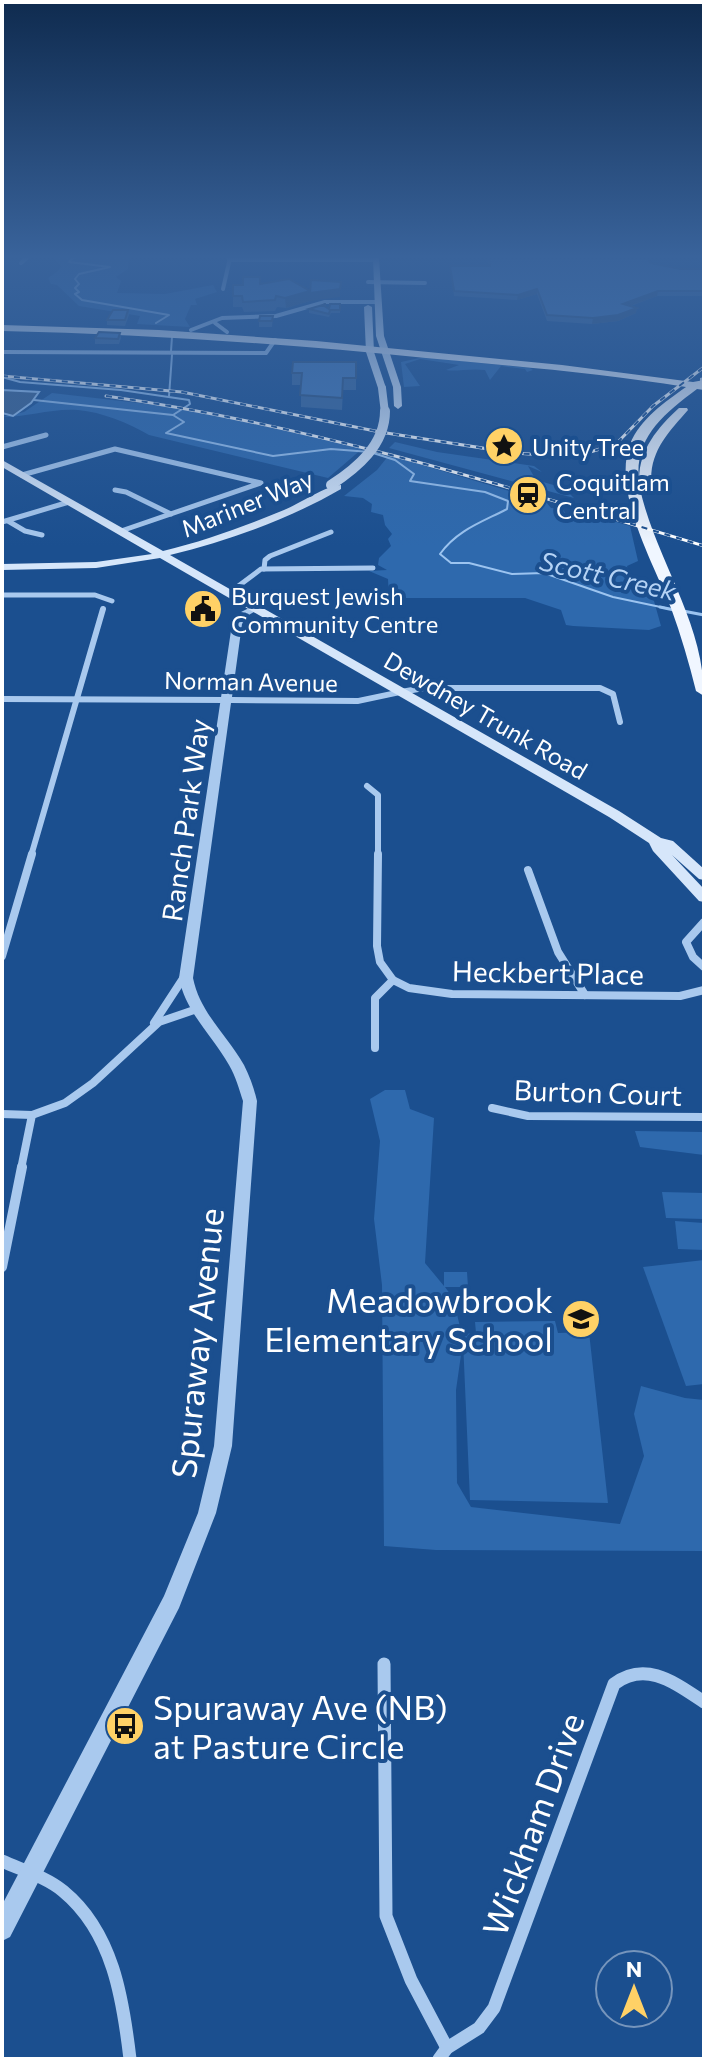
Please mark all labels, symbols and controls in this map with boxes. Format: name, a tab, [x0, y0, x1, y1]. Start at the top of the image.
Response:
place icon: Unity Tree	[483, 425, 525, 467]
place label: Unity Tree	[532, 432, 644, 461]
street label: Mariner Way	[177, 463, 317, 543]
place label: Coquitlam Central	[556, 467, 670, 524]
station icon: Coquitlam Central	[507, 474, 549, 516]
water label: Scott Creek	[537, 544, 680, 606]
place label: Burquest Jewish Community Centre	[231, 581, 438, 638]
public building icon: Burquest Jewish Community Centre	[182, 588, 224, 630]
street label: Dewdney Trunk Road	[379, 645, 593, 785]
street label: Norman Avenue	[164, 665, 338, 697]
street label: Ranch Park Way	[154, 716, 216, 924]
street label: Heckbert Place	[452, 953, 644, 991]
street label: Burton Court	[513, 1072, 683, 1112]
street label: Spuraway Avenue	[161, 1206, 231, 1480]
place label: Meadowbrook Elementary School	[264, 1278, 553, 1359]
school or university icon: Meadowbrook Elementary School	[560, 1298, 602, 1340]
place label: Spuraway Ave (NB) at Pasture Circle	[153, 1685, 448, 1766]
bus stop icon: Spuraway Ave (NB) at Pasture Circle	[104, 1705, 146, 1747]
street label: Wickham Drive	[472, 1707, 592, 1941]
north arrow	[594, 1949, 674, 2029]
text: N	[626, 1955, 642, 1982]

